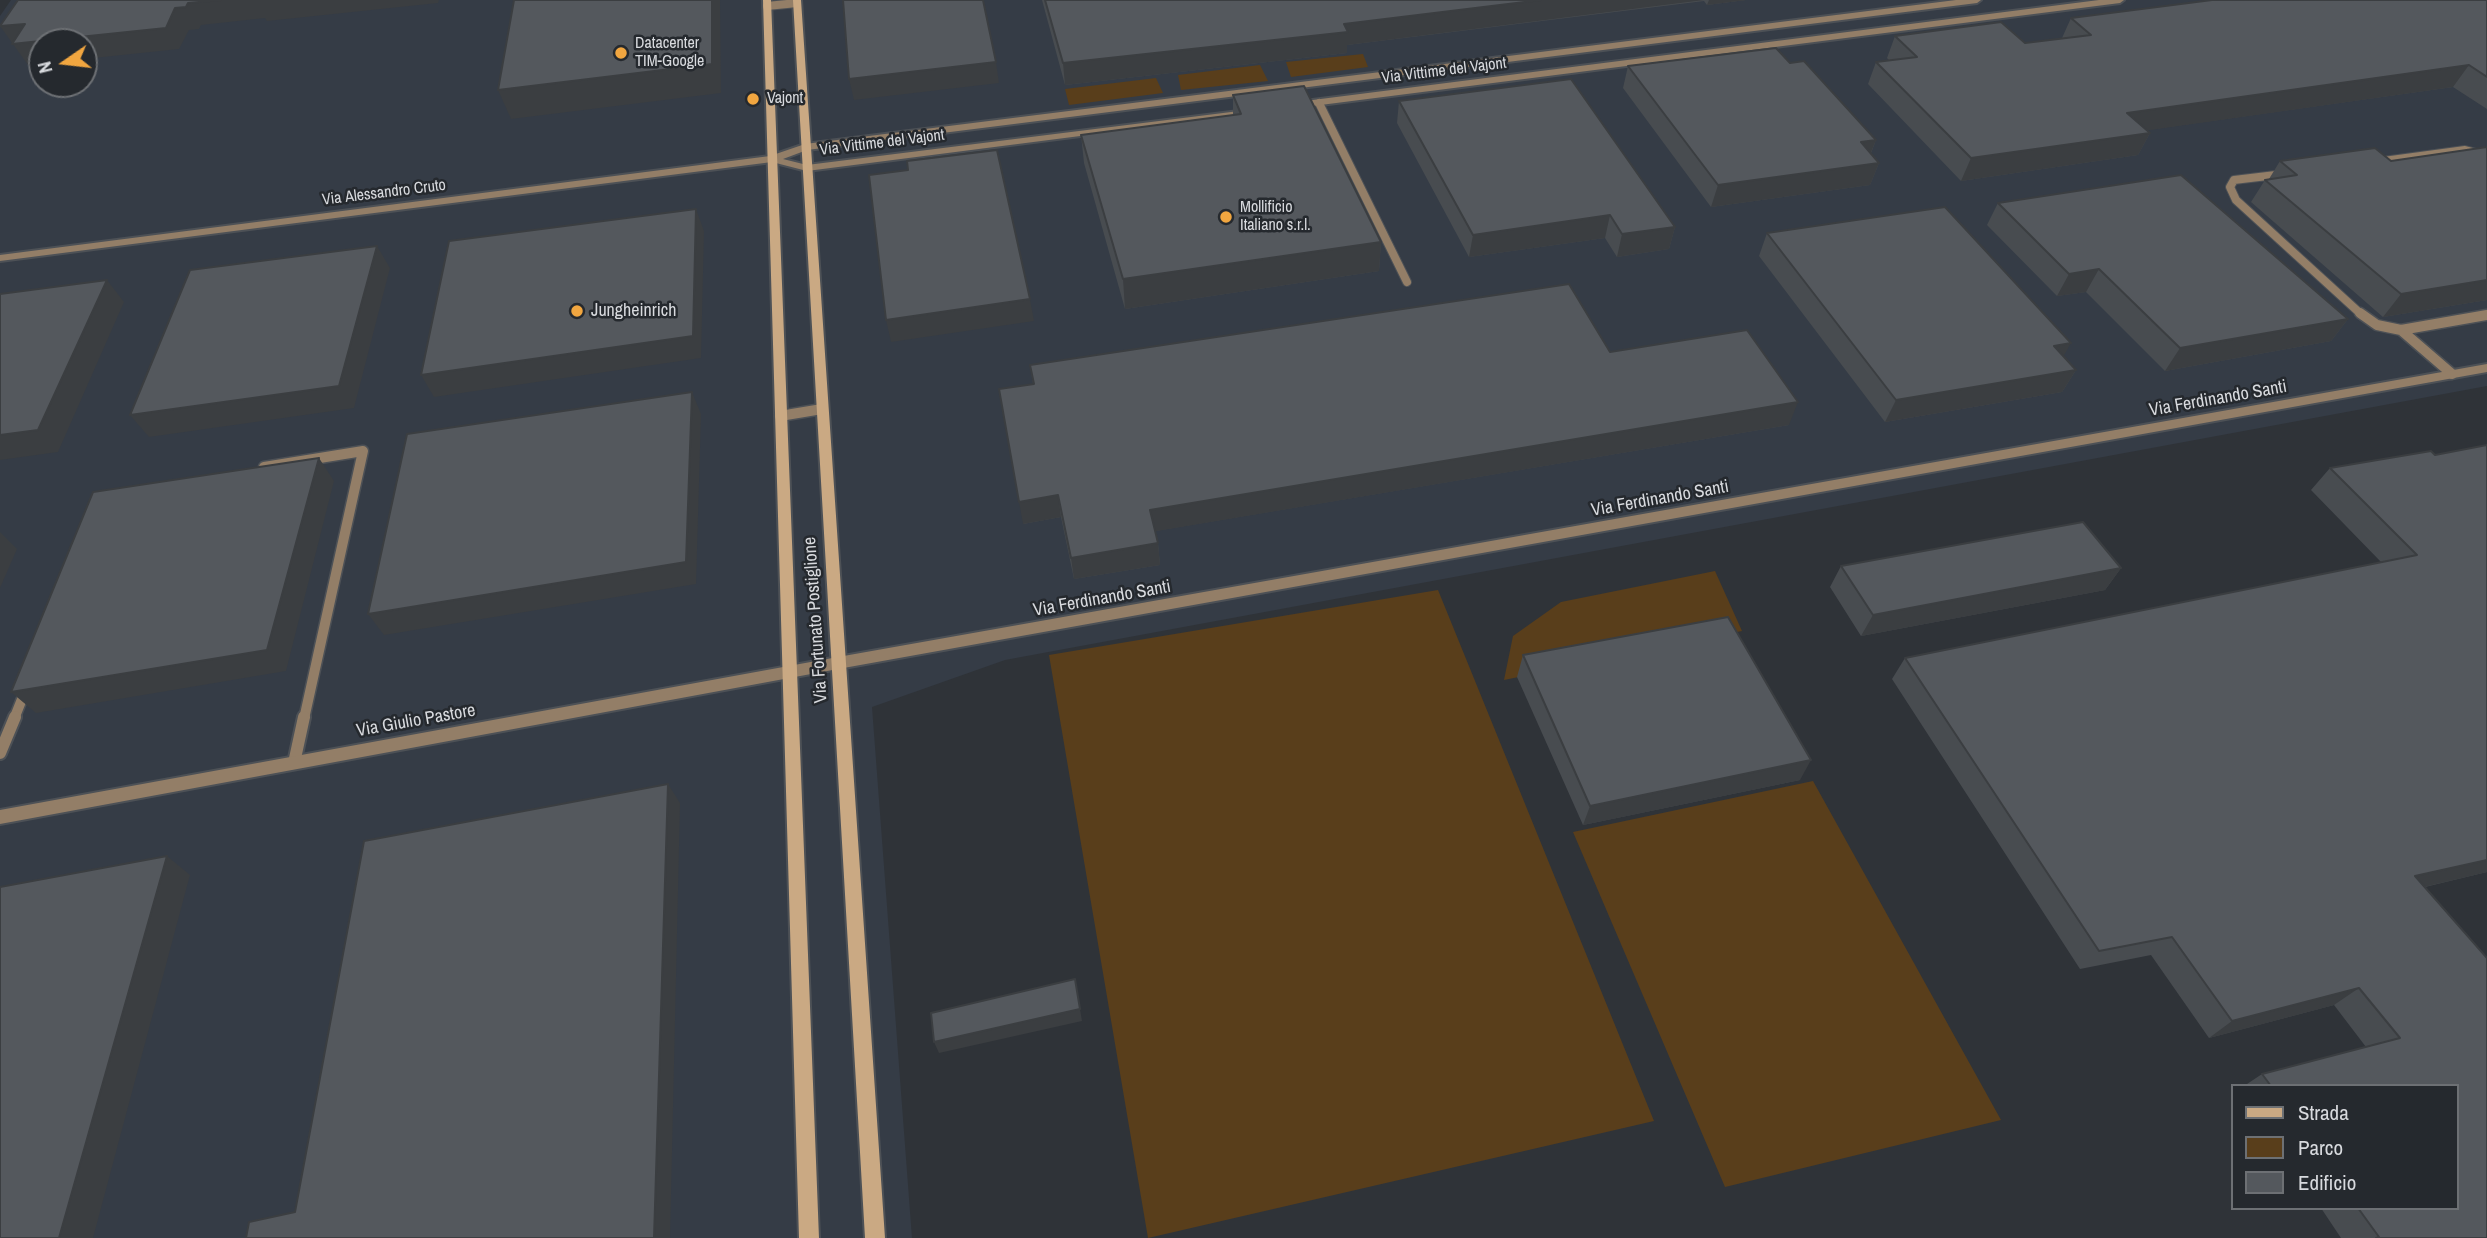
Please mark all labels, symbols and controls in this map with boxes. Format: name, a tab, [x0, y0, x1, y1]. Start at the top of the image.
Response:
north arrow	[28, 28, 98, 98]
place label: Datacenter TIM-Google	[635, 34, 704, 72]
marker: Datacenter TIM-Google	[613, 45, 629, 61]
street label: Via Vittime del Vajont	[1381, 54, 1507, 88]
text: N	[31, 59, 59, 76]
place label: Vajont	[767, 89, 803, 109]
marker: Vajont	[745, 91, 761, 107]
street label: Via Vittime del Vajont	[819, 126, 945, 160]
street label: Via Alessandro Cruto	[321, 176, 447, 210]
place label: Mollificio Italiano s.r.l.	[1240, 198, 1311, 236]
marker: Mollificio Italiano s.r.l.	[1218, 209, 1234, 225]
place label: Jungheinrich	[591, 300, 676, 322]
marker: Jungheinrich	[569, 303, 585, 319]
street label: Via Ferdinando Santi	[2148, 376, 2288, 422]
street label: Via Ferdinando Santi	[1590, 476, 1730, 522]
street label: Via Fortunato Postiglione	[799, 536, 833, 704]
street label: Via Ferdinando Santi	[1032, 576, 1172, 622]
street label: Via Giulio Pastore	[355, 700, 477, 742]
legend	[2232, 1084, 2459, 1210]
text: Strada	[2298, 1098, 2349, 1127]
text: Parco	[2298, 1133, 2343, 1162]
text: Edificio	[2298, 1168, 2356, 1197]

